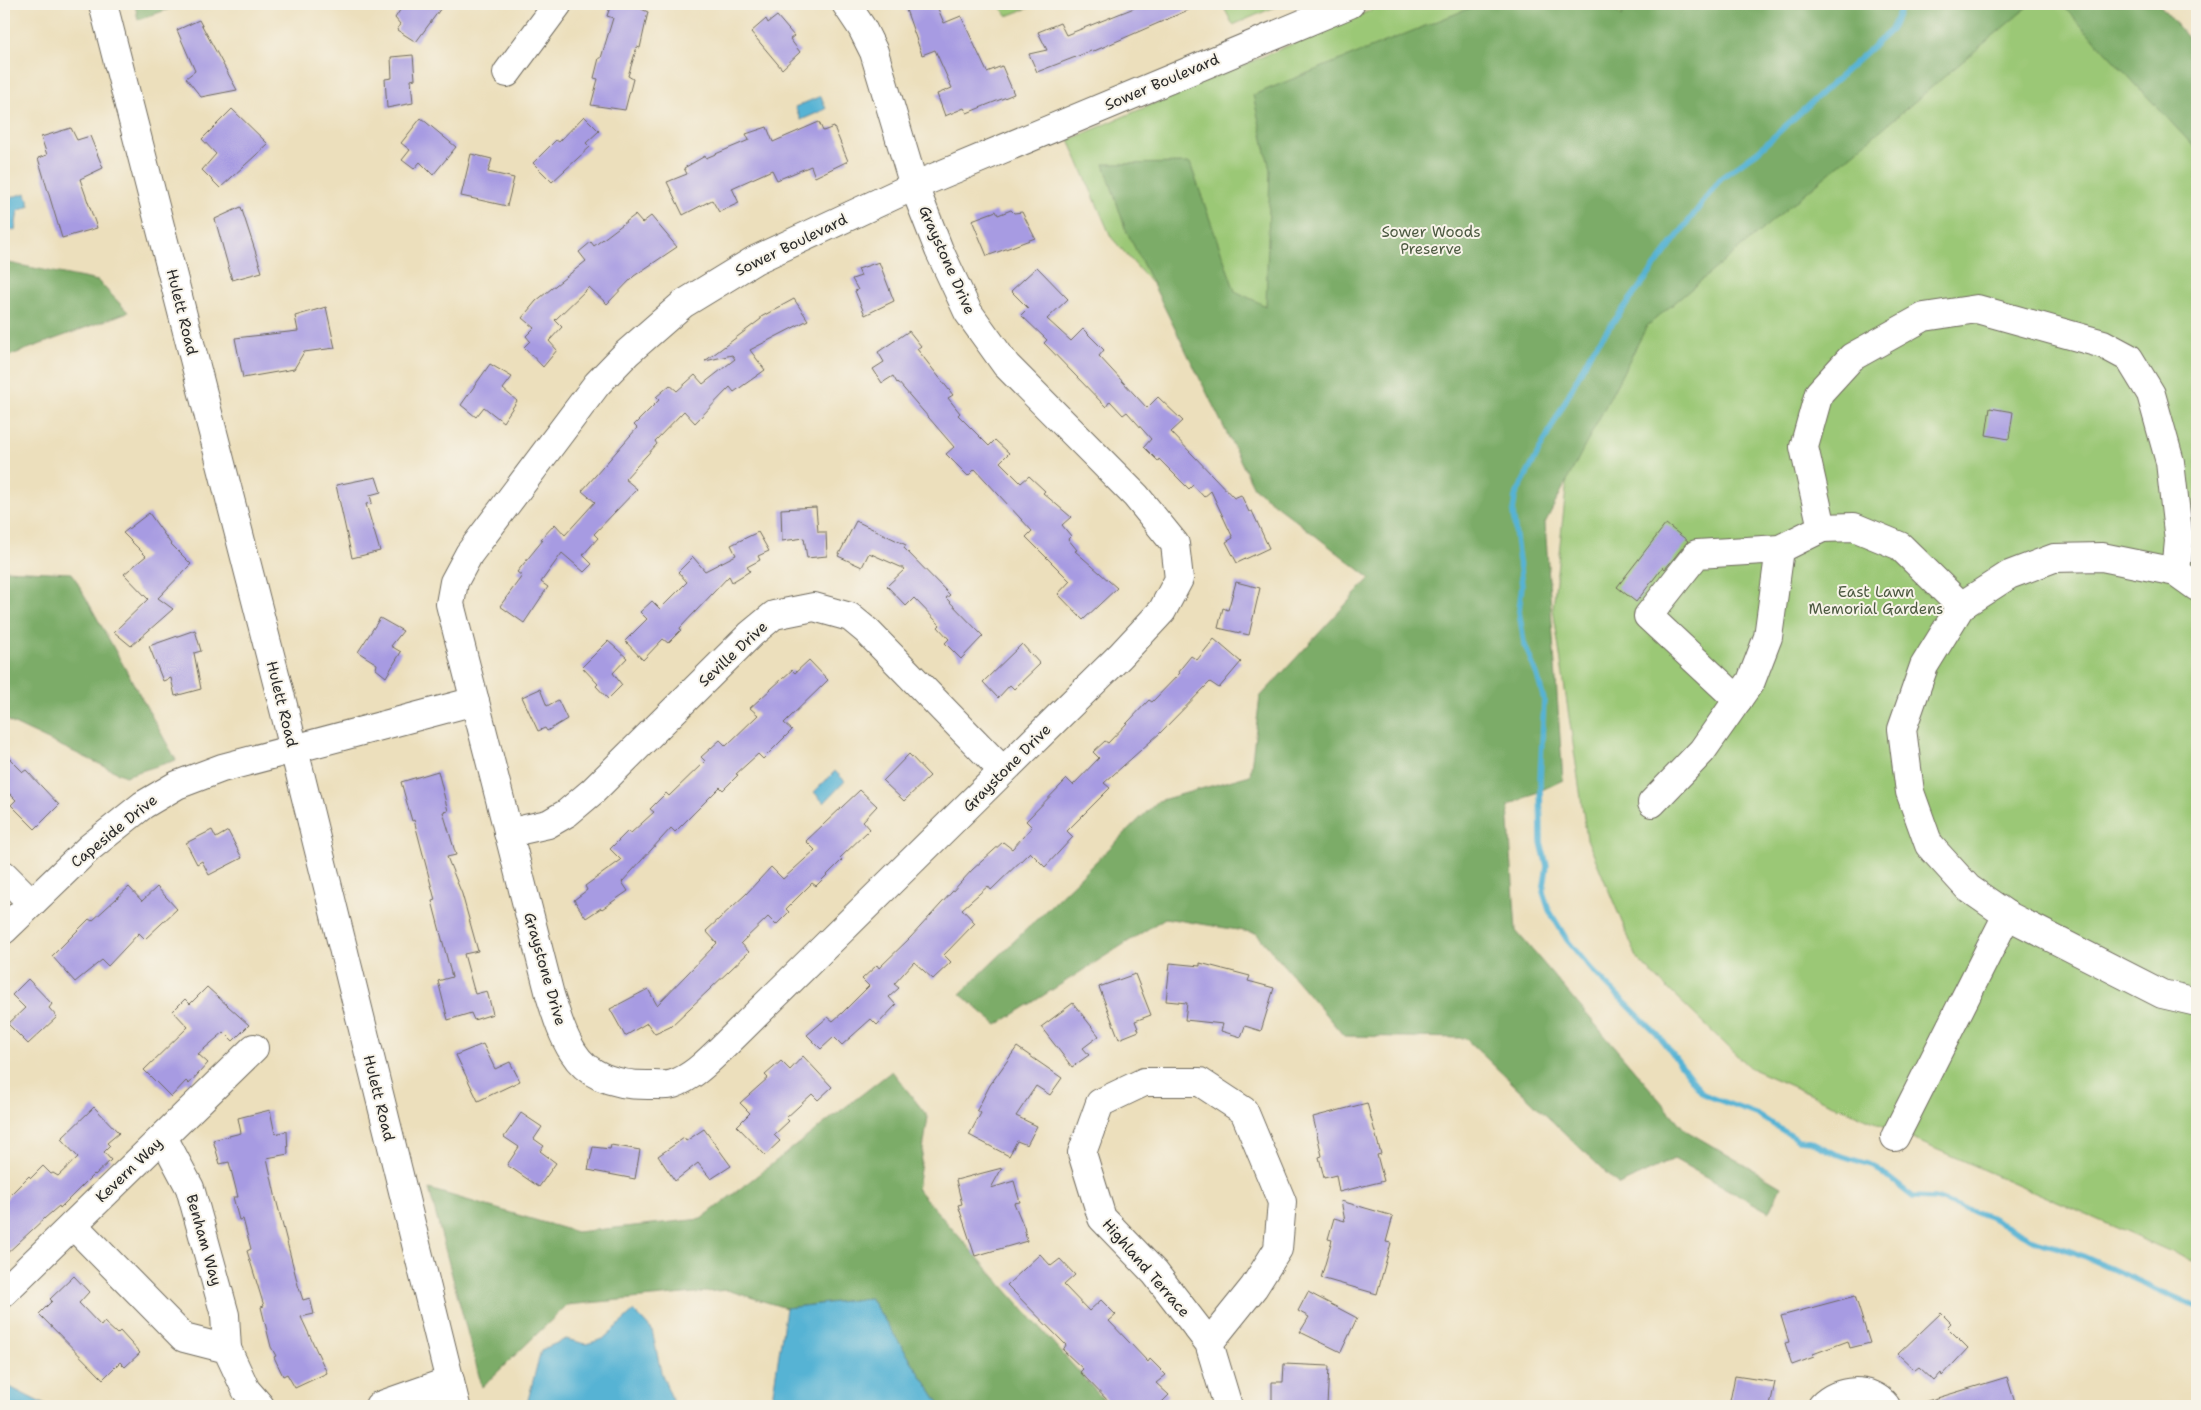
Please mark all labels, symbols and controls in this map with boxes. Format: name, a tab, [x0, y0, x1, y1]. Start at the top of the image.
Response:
street label: Sower Boulevard	[1102, 49, 1223, 115]
street label: Graystone Drive	[914, 203, 980, 317]
street label: Sower Boulevard	[732, 209, 851, 281]
park label: Sower Woods Preserve	[1381, 222, 1481, 259]
street label: Hulett Road	[162, 267, 202, 358]
park label: East Lawn Memorial Gardens	[1808, 582, 1944, 619]
street label: Seville Drive	[694, 617, 772, 691]
street label: Hulett Road	[262, 659, 302, 750]
street label: Graystone Drive	[959, 720, 1055, 816]
street label: Capeside Drive	[67, 790, 161, 872]
street label: Graystone Drive	[519, 910, 571, 1028]
street label: Hulett Road	[359, 1053, 399, 1144]
street label: Kevern Way	[91, 1133, 167, 1207]
street label: Benham Way	[181, 1192, 227, 1288]
street label: Highland Terrace	[1098, 1215, 1194, 1321]

